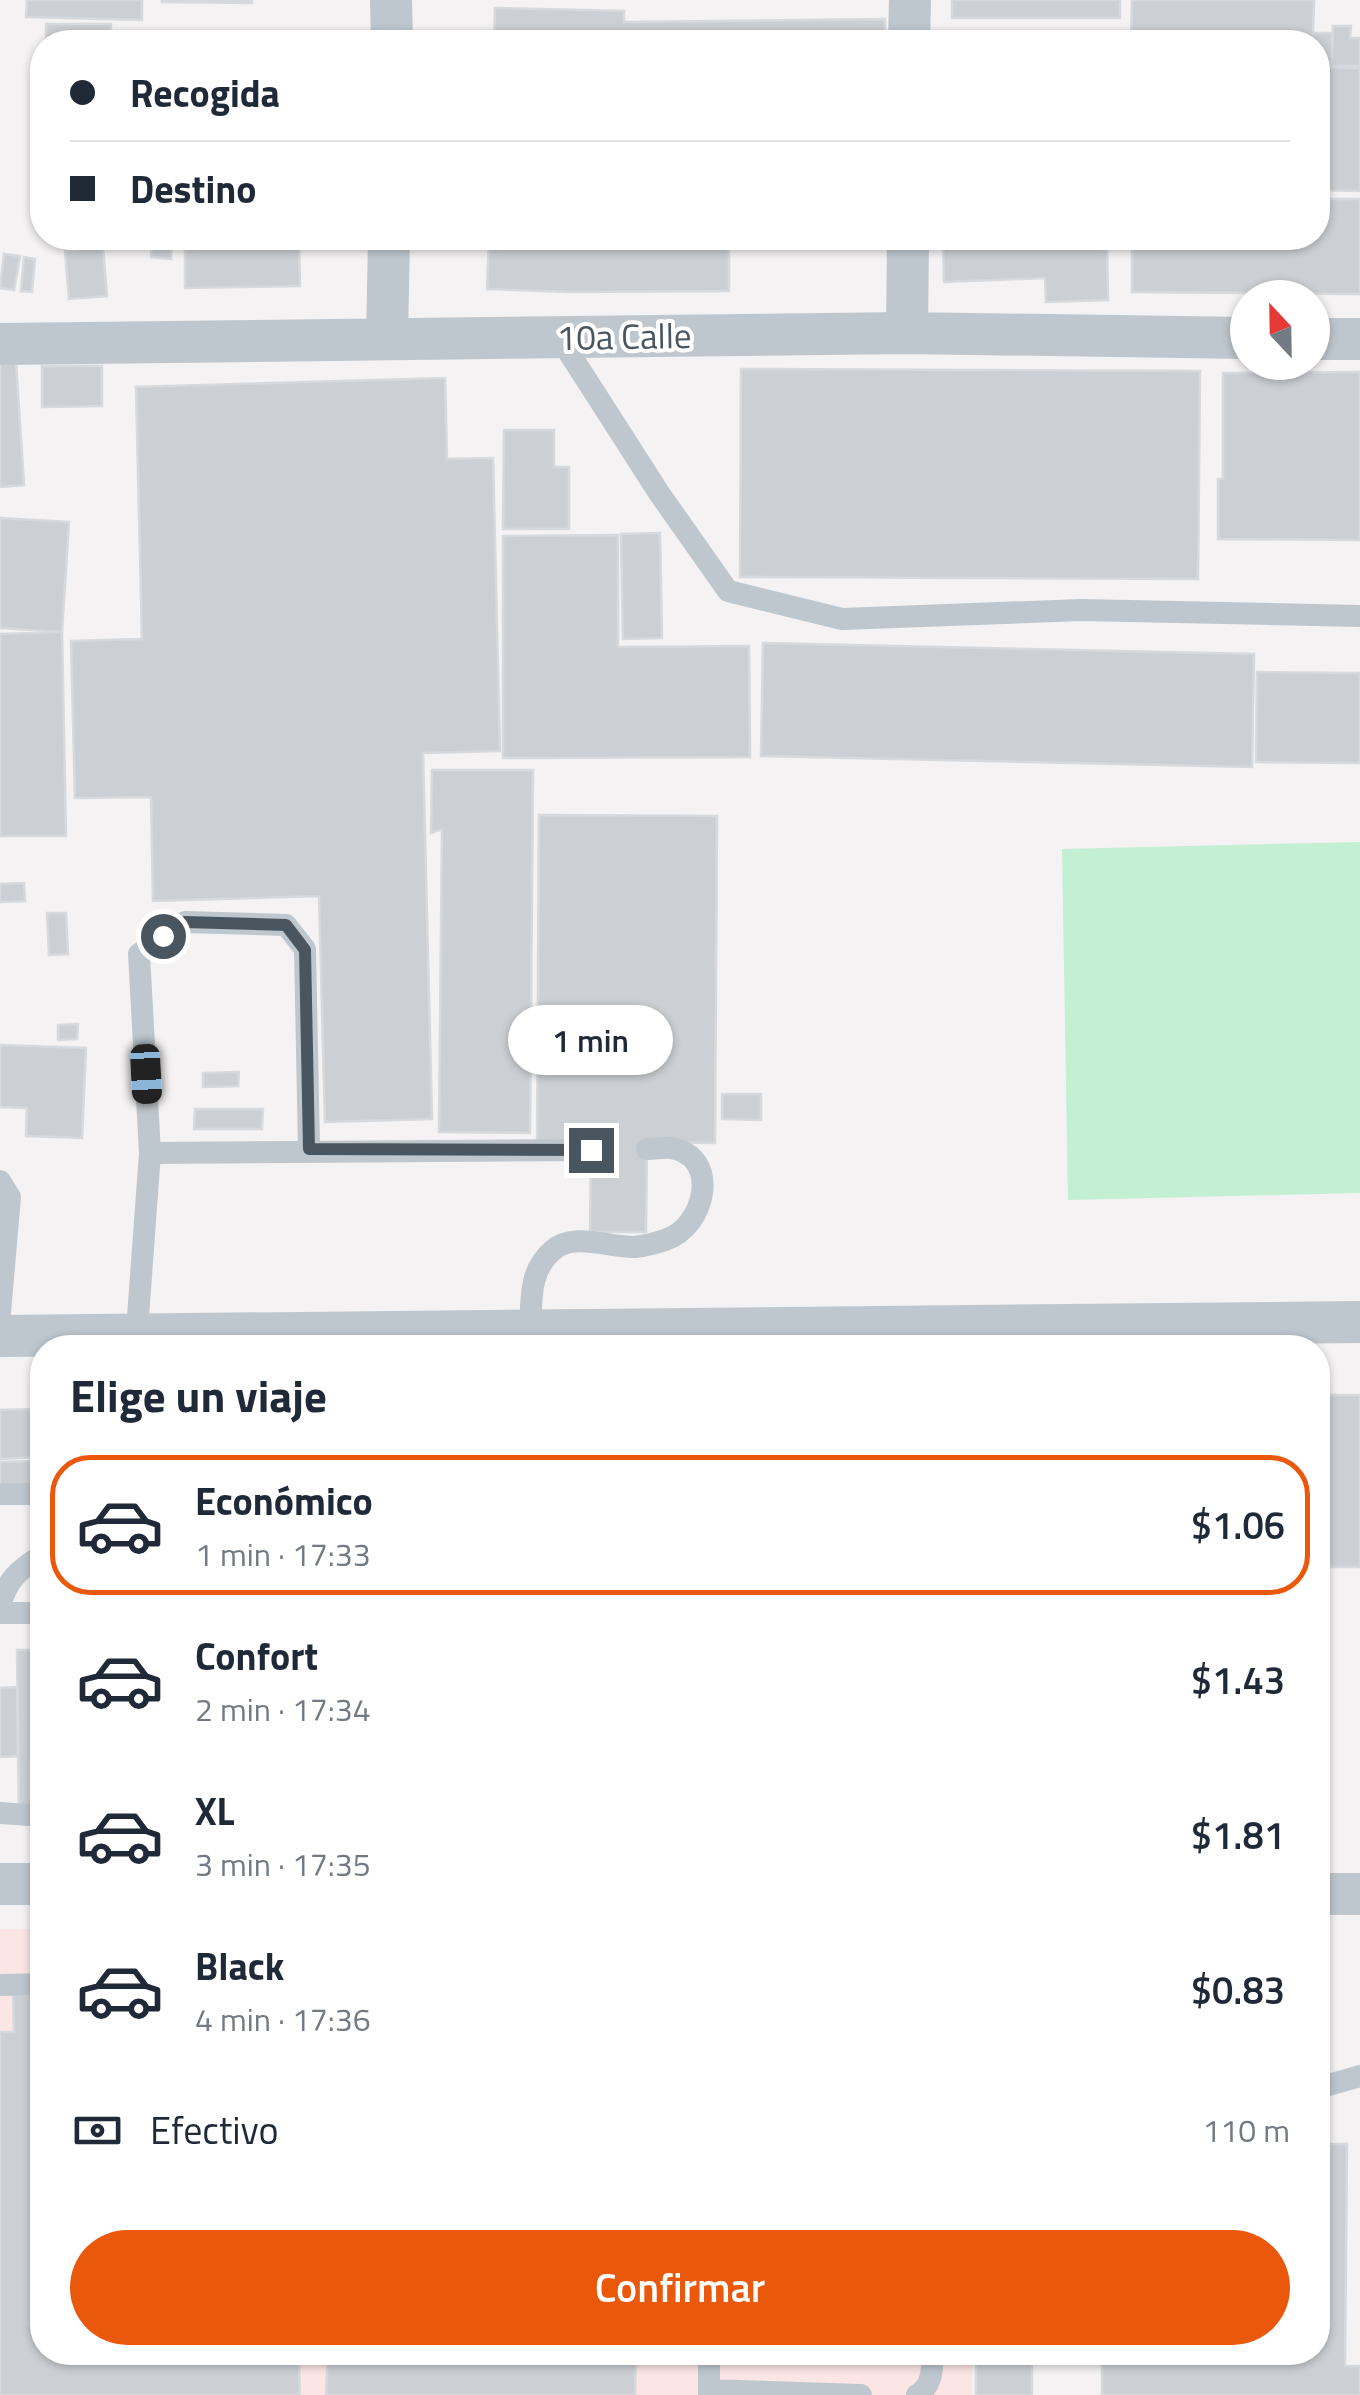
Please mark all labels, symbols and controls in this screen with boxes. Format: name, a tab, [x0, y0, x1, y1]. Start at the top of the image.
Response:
text: Recogida	[130, 64, 280, 122]
text: Destino	[130, 160, 256, 218]
north arrow	[1230, 280, 1330, 380]
map controls	[1230, 280, 1330, 380]
street label: 10a Calle	[556, 308, 692, 364]
route start	[141, 914, 186, 959]
callout: 1 min	[508, 1005, 674, 1075]
text: 1 min	[552, 1016, 629, 1064]
car	[129, 1043, 163, 1105]
route end	[569, 1128, 614, 1173]
text: Elige un viaje	[70, 1361, 327, 1429]
text: Económico	[195, 1472, 373, 1530]
icon: car	[75, 1480, 165, 1570]
text: $1.06	[1191, 1496, 1285, 1554]
text: 1 min · 17:33	[195, 1530, 371, 1578]
text: Confort	[195, 1627, 318, 1685]
icon: car	[75, 1635, 165, 1725]
text: $1.43	[1191, 1651, 1285, 1709]
text: 2 min · 17:34	[195, 1685, 371, 1733]
text: XL	[195, 1782, 235, 1840]
icon: car	[75, 1790, 165, 1880]
text: $1.81	[1191, 1806, 1285, 1864]
text: 3 min · 17:35	[195, 1840, 371, 1888]
text: Black	[195, 1937, 284, 1995]
icon: car	[75, 1945, 165, 2035]
text: $0.83	[1191, 1961, 1285, 2019]
text: 4 min · 17:36	[195, 1995, 371, 2043]
text: Efectivo	[150, 2101, 279, 2159]
icon: cash	[70, 2103, 125, 2158]
text: 110 m	[1202, 2106, 1290, 2154]
button: Confirmar	[70, 2230, 1290, 2345]

